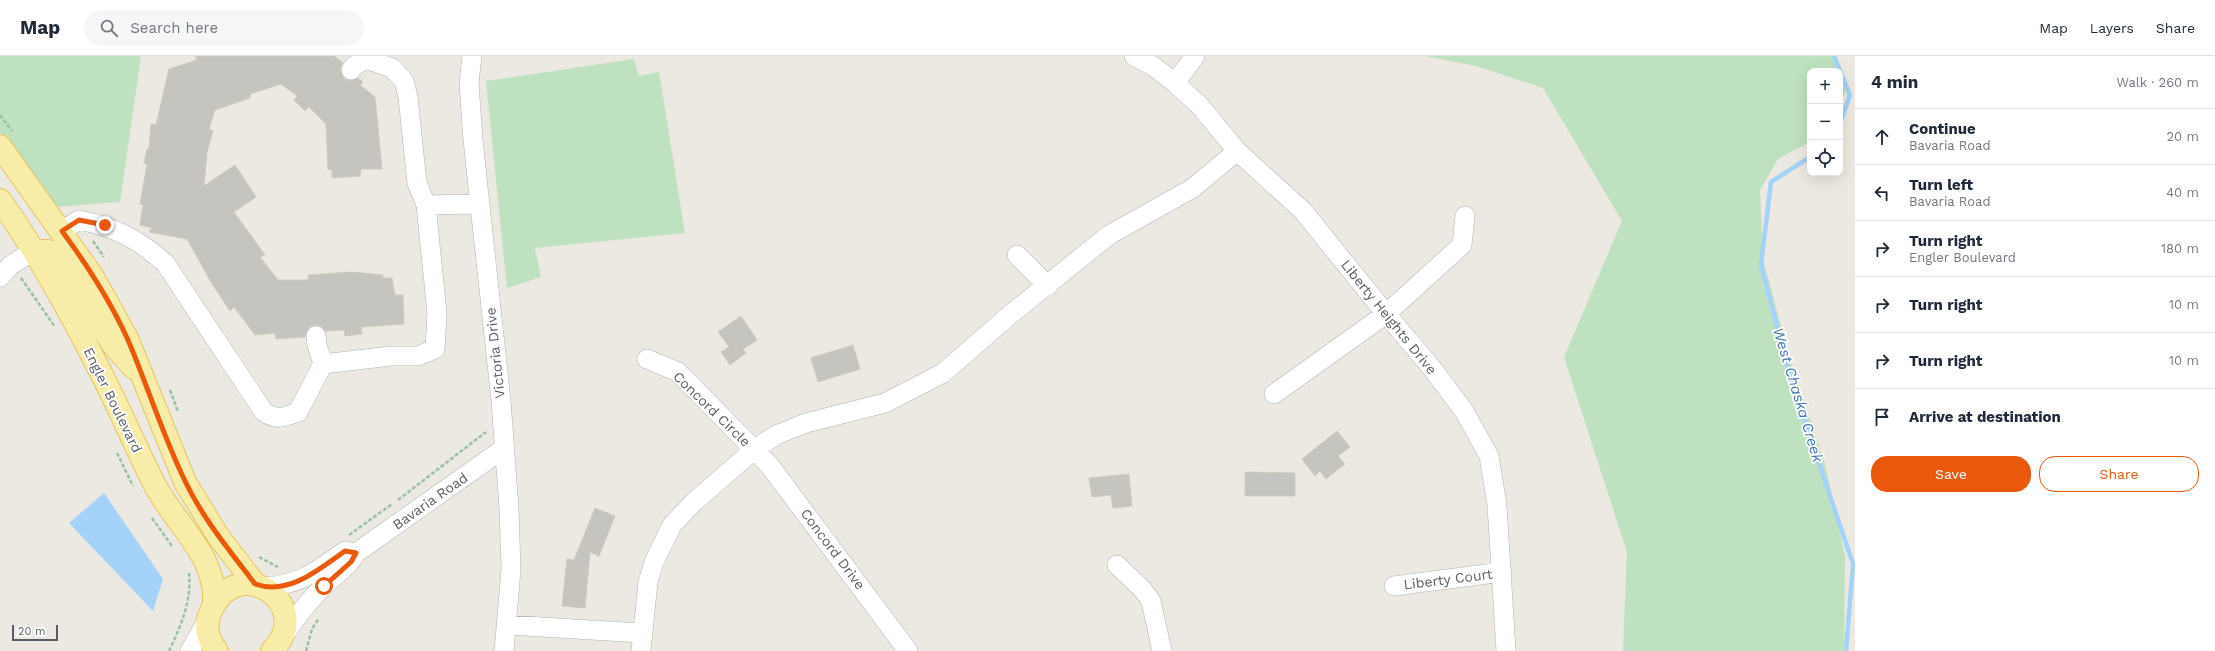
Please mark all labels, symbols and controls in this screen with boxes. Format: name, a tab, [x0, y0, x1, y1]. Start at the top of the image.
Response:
search box	[84, 10, 364, 46]
text: Map	[20, 16, 60, 39]
icon: search	[98, 17, 120, 39]
text: Search here	[130, 19, 218, 37]
text: Map	[2039, 20, 2068, 36]
text: Layers	[2090, 20, 2134, 36]
text: Share	[2156, 20, 2195, 36]
map controls	[1807, 68, 1843, 176]
button: +	[1807, 68, 1843, 104]
text: 4 min	[1871, 72, 1918, 92]
text: Walk · 260 m	[2116, 75, 2199, 90]
button: −	[1807, 104, 1843, 140]
text: Continue	[1909, 120, 1976, 138]
icon: ahead	[1871, 126, 1893, 148]
text: 20 m	[2167, 129, 2199, 144]
text: Bavaria Road	[1909, 138, 1991, 153]
button: locate	[1807, 140, 1843, 176]
text: Turn left	[1909, 176, 1973, 194]
icon: left	[1871, 182, 1893, 204]
text: 40 m	[2166, 185, 2199, 200]
text: Bavaria Road	[1909, 194, 1991, 209]
route end	[96, 216, 114, 234]
text: Turn right	[1909, 232, 1982, 250]
icon: right	[1871, 238, 1893, 260]
text: 180 m	[2161, 241, 2199, 256]
text: Engler Boulevard	[1909, 250, 2016, 265]
street label: Liberty Heights Drive	[1338, 257, 1440, 377]
icon: right	[1871, 294, 1893, 316]
text: Turn right	[1909, 296, 1982, 314]
text: 10 m	[2169, 297, 2199, 312]
street label: Victoria Drive	[482, 307, 508, 399]
water label: West Chaska Creek	[1769, 325, 1827, 465]
street label: Engler Boulevard	[81, 345, 145, 455]
icon: right	[1871, 350, 1893, 372]
text: Turn right	[1909, 352, 1982, 370]
text: 10 m	[2169, 353, 2199, 368]
street label: Concord Circle	[670, 368, 754, 450]
icon: arrive	[1871, 406, 1893, 428]
text: Arrive at destination	[1909, 408, 2061, 426]
button: Save	[1871, 456, 2031, 492]
button: Share	[2039, 456, 2199, 492]
street label: Bavaria Road	[389, 469, 471, 533]
street label: Concord Drive	[797, 506, 869, 592]
street label: Liberty Court	[1403, 566, 1494, 592]
route start	[315, 577, 333, 595]
scale bar	[12, 623, 58, 642]
text: 20 m	[18, 625, 46, 638]

